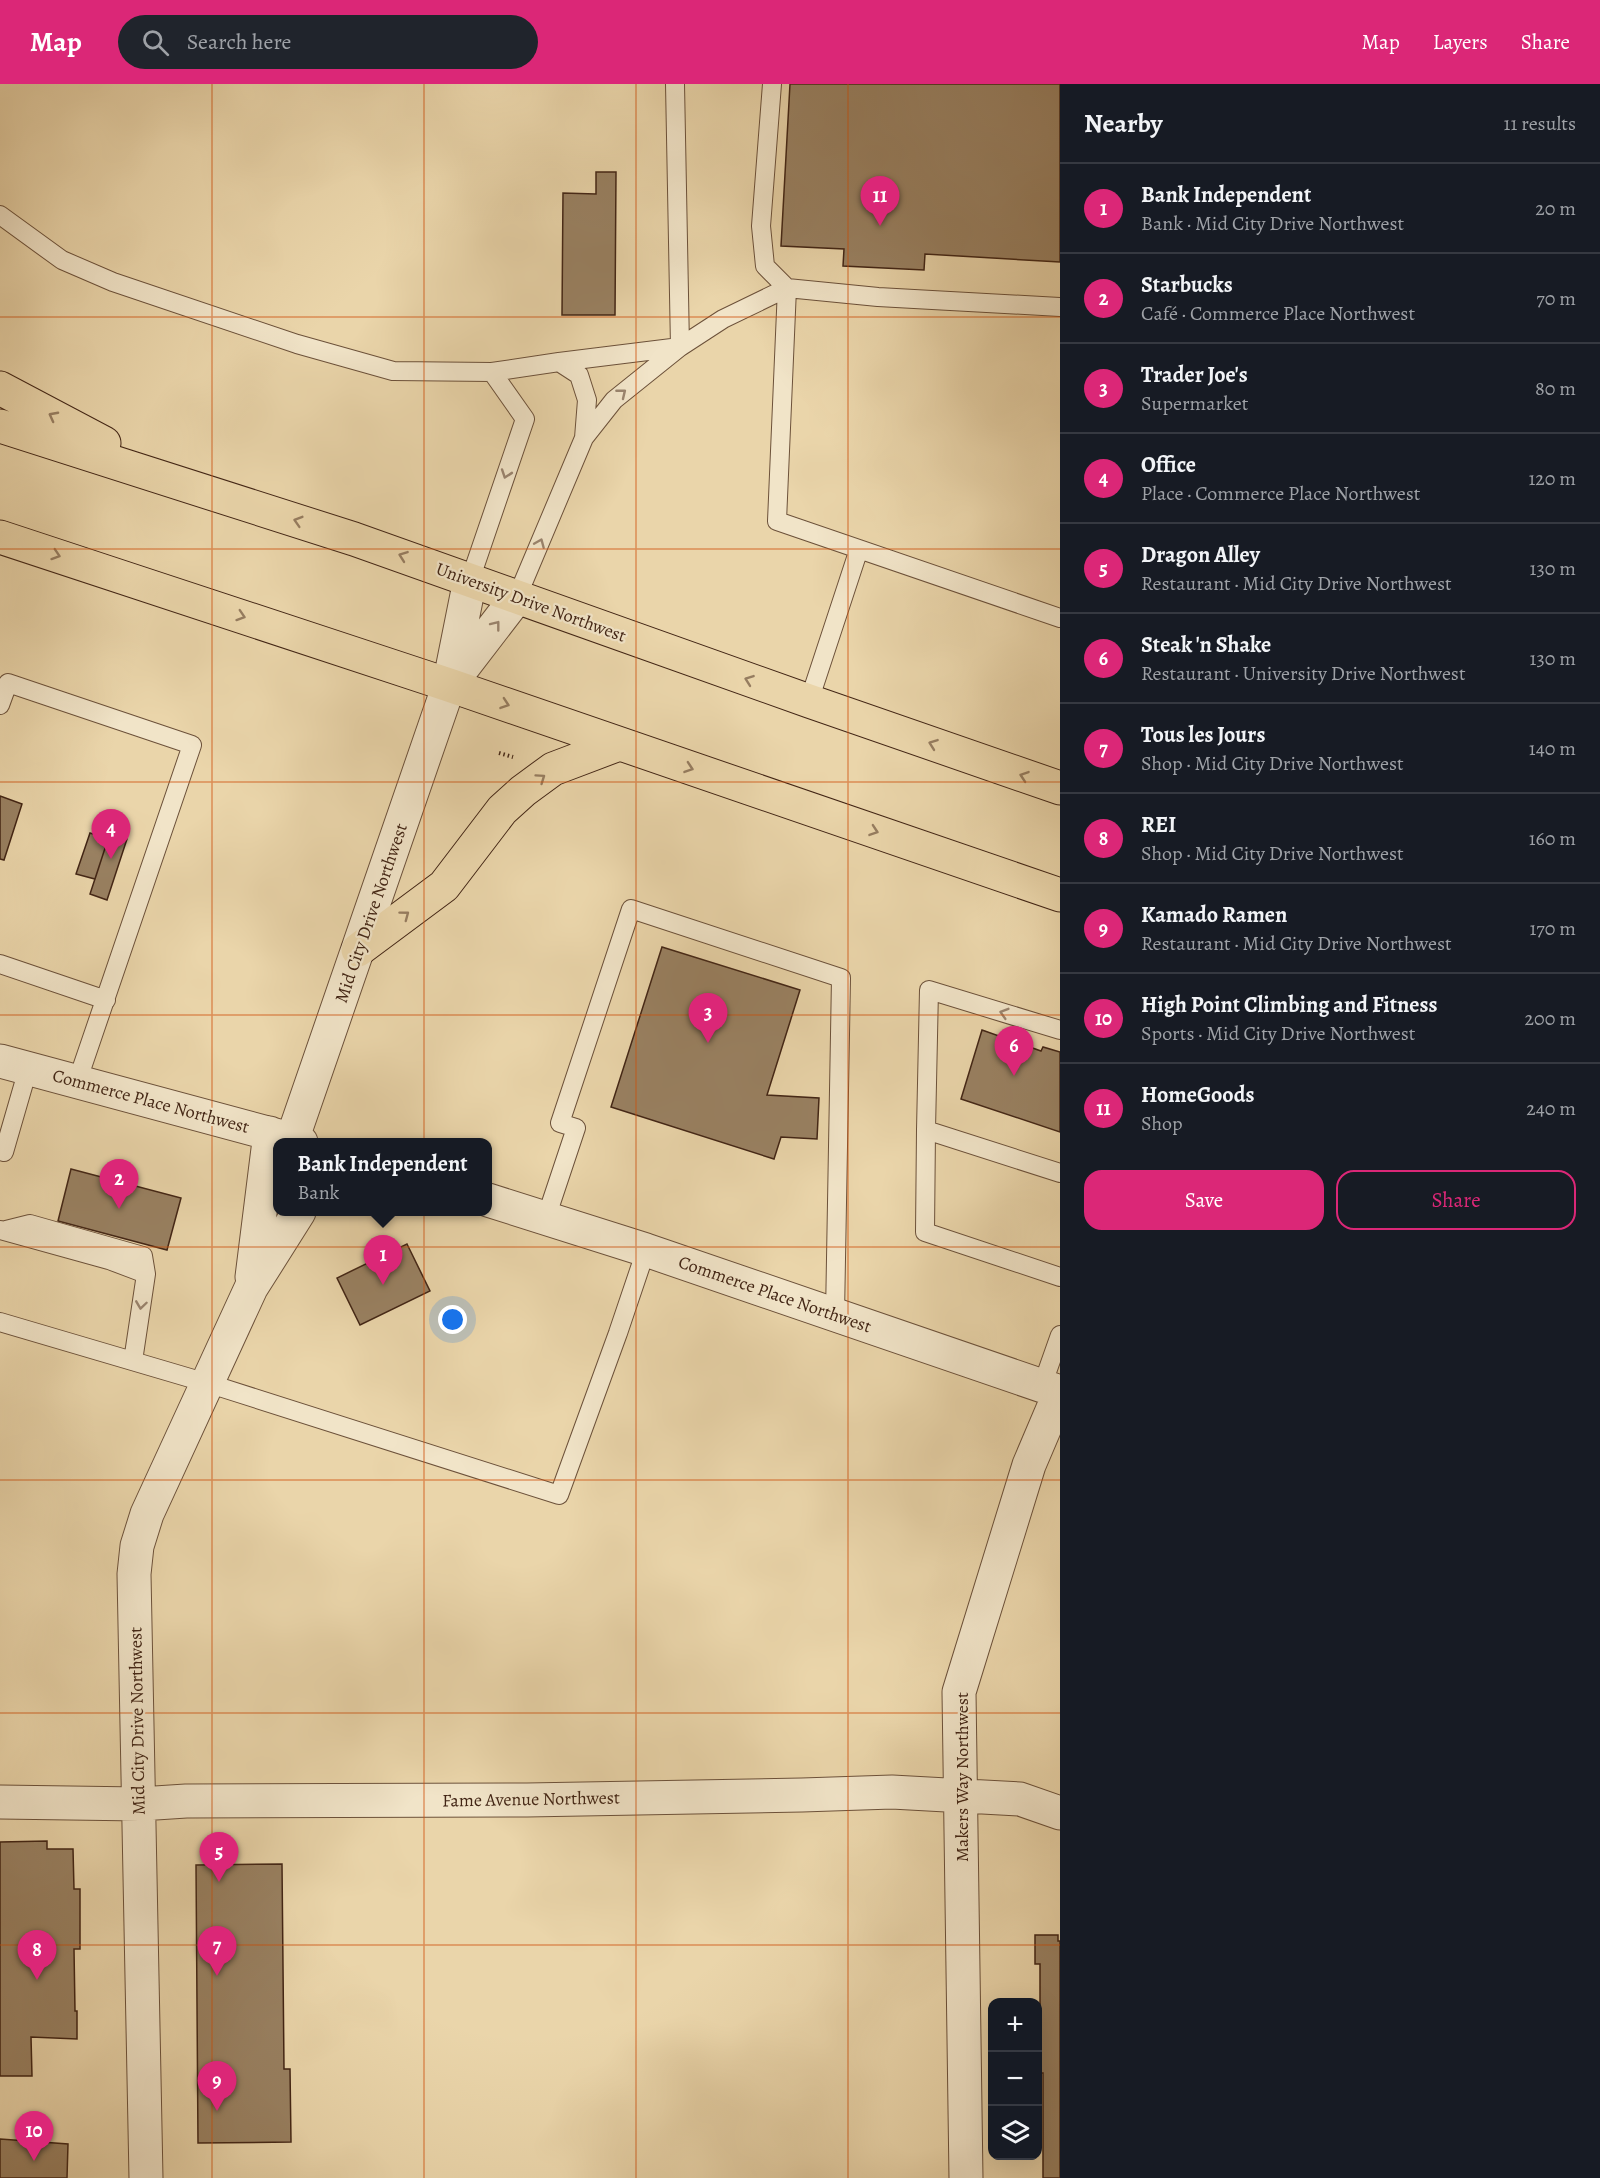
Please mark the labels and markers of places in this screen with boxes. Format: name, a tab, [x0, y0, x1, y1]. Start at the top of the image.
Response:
pin: 11	[860, 176, 900, 226]
pin: 4	[92, 810, 130, 859]
pin: 3	[688, 994, 728, 1043]
pin: 6	[994, 1026, 1034, 1076]
pin: 2	[100, 1160, 138, 1209]
pin: 1	[364, 1236, 403, 1285]
pin: 5	[200, 1832, 238, 1882]
pin: 7	[198, 1926, 236, 1976]
pin: 8	[18, 1930, 57, 1980]
pin: 9	[198, 2062, 236, 2111]
pin: 10	[15, 2112, 54, 2161]

